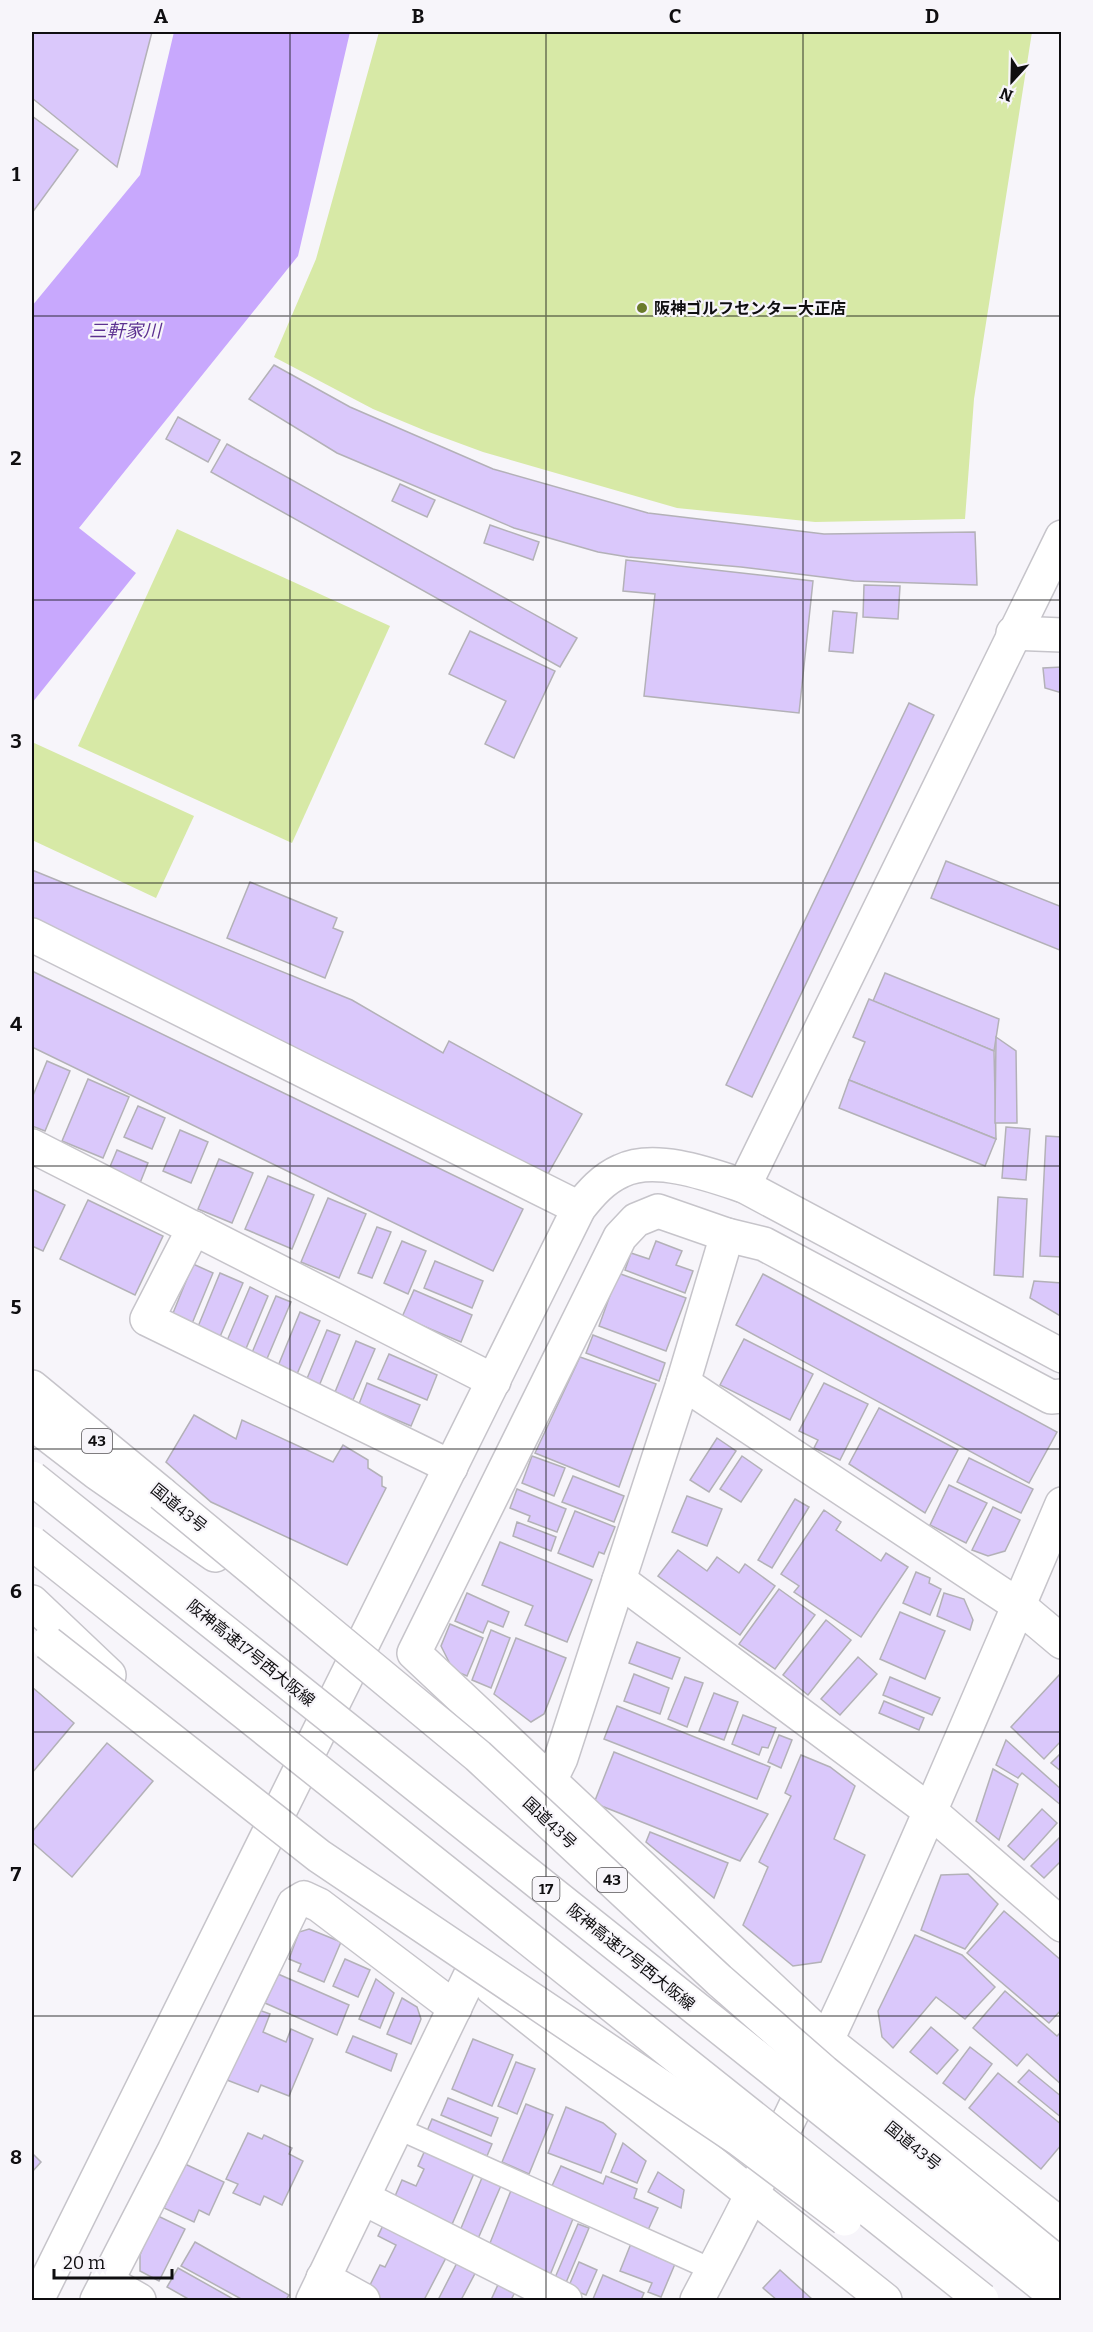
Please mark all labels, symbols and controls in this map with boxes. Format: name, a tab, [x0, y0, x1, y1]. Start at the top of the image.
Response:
text: A	[154, 4, 169, 28]
text: B	[412, 4, 425, 28]
text: C	[669, 4, 681, 28]
text: D	[925, 4, 939, 28]
north arrow	[982, 51, 1042, 111]
text: N	[997, 83, 1016, 106]
text: 1	[12, 162, 21, 186]
place label: 阪神ゴルフセンター大正店	[654, 299, 846, 318]
marker: 阪神ゴルフセンター大正店	[635, 301, 649, 315]
water label: 三軒家川	[89, 320, 163, 342]
text: 2	[10, 446, 22, 470]
text: 3	[10, 729, 22, 753]
text: 4	[10, 1012, 22, 1036]
text: 5	[11, 1295, 22, 1319]
road number: 43	[82, 1429, 112, 1453]
street label: 国道43号	[147, 1480, 211, 1536]
text: 6	[10, 1579, 22, 1603]
street label: 阪神高速17号西大阪線	[183, 1596, 319, 1710]
street label: 国道43号	[519, 1793, 581, 1853]
text: 7	[11, 1862, 22, 1886]
road number: 43	[597, 1868, 627, 1892]
road number: 17	[532, 1877, 560, 1901]
street label: 阪神高速17号西大阪線	[563, 1900, 699, 2014]
street label: 国道43号	[881, 2118, 945, 2174]
text: 8	[10, 2145, 22, 2169]
scale bar	[54, 2242, 172, 2280]
text: 20 m	[63, 2252, 105, 2274]

